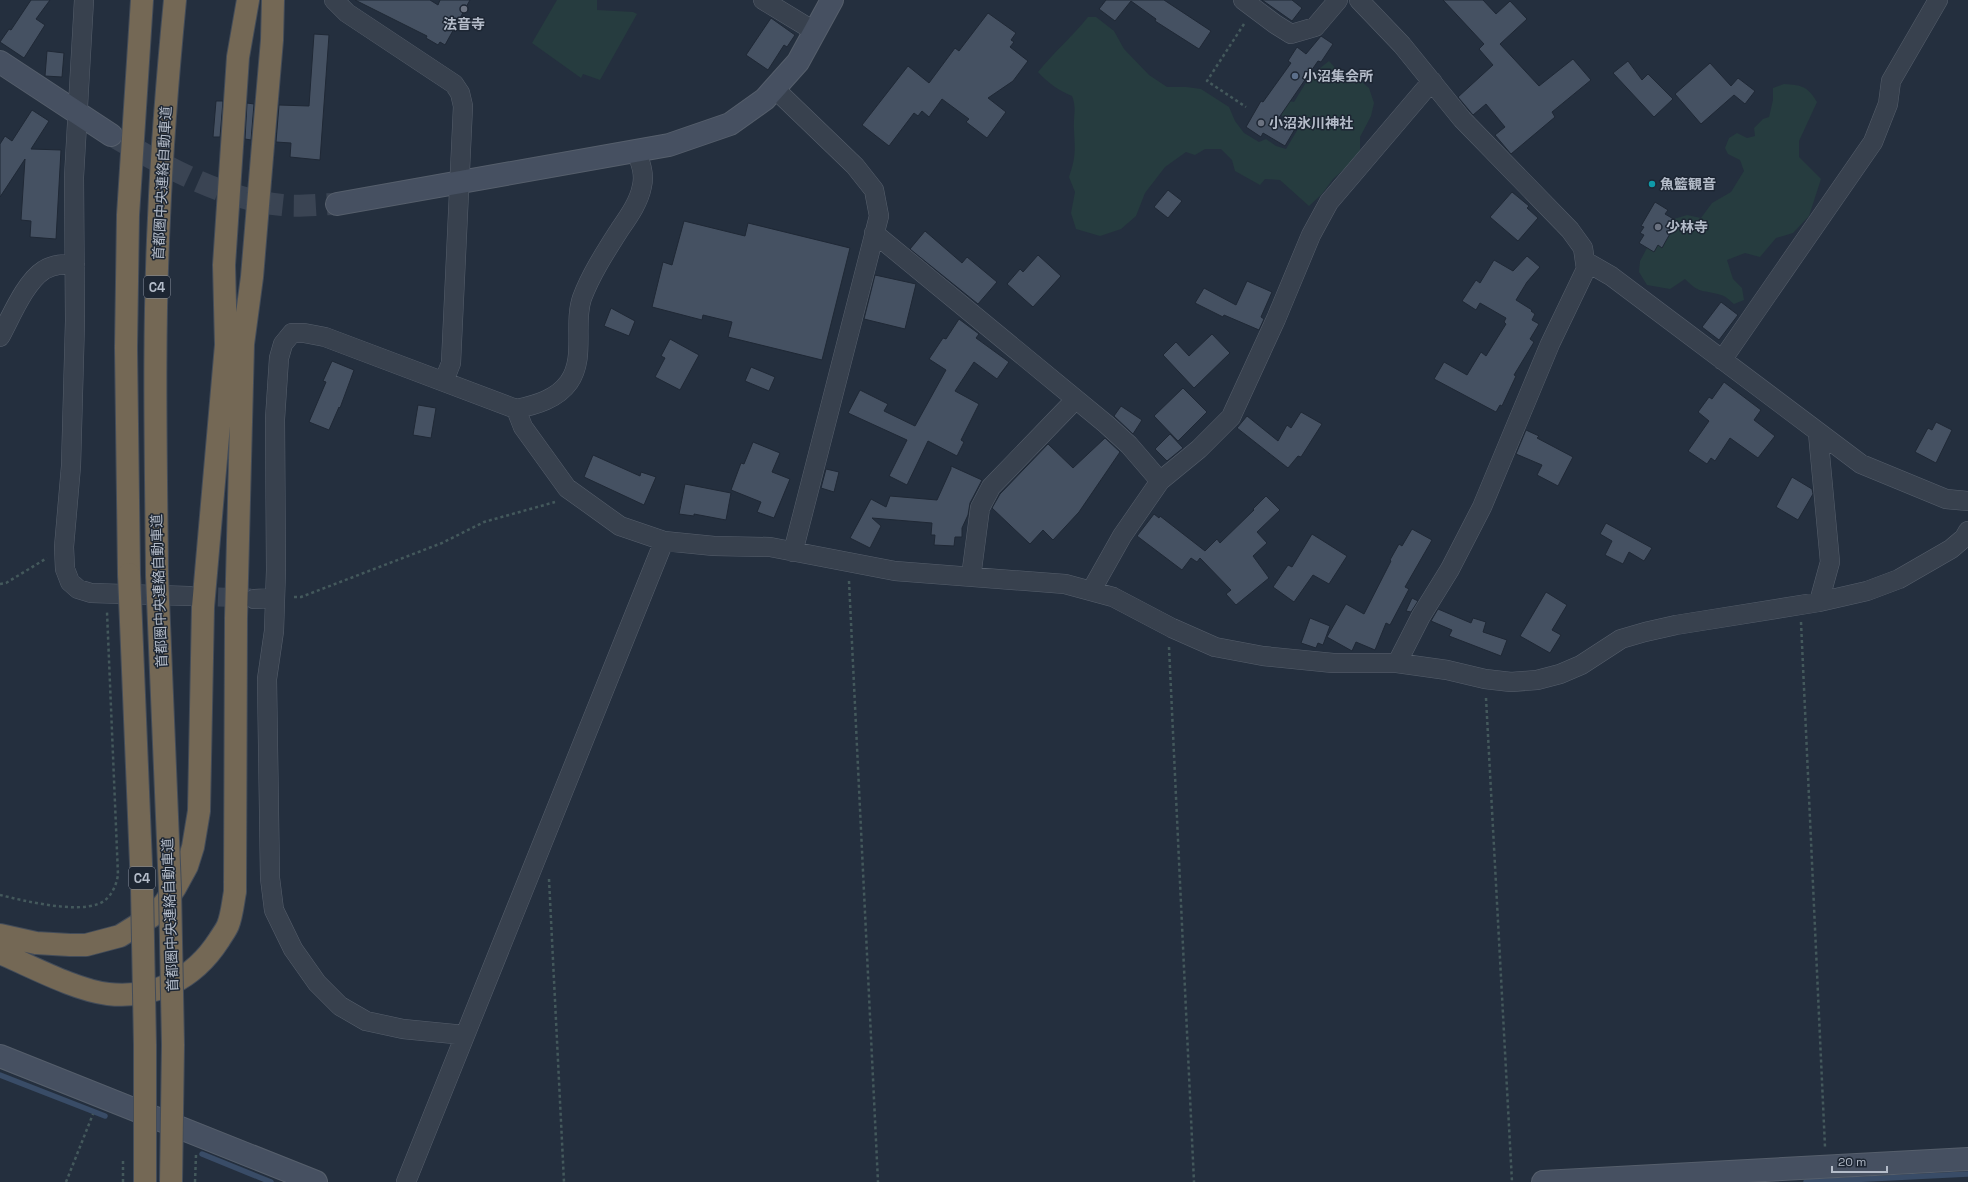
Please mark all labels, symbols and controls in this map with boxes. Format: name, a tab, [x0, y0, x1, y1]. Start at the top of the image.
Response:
marker: 法音寺	[459, 4, 469, 14]
place label: 法音寺	[443, 15, 485, 33]
place label: 小沼集会所	[1303, 67, 1373, 85]
marker: 小沼集会所	[1290, 71, 1300, 81]
street label: 首都圏中央連絡自動車道	[149, 106, 175, 260]
place label: 小沼氷川神社	[1269, 114, 1353, 132]
marker: 小沼氷川神社	[1256, 118, 1266, 128]
place label: 魚籃観音	[1660, 175, 1716, 193]
marker: 魚籃観音	[1647, 179, 1657, 189]
place label: 少林寺	[1666, 218, 1708, 236]
marker: 少林寺	[1653, 222, 1663, 232]
road number: C4	[144, 276, 170, 298]
street label: 首都圏中央連絡自動車道	[147, 514, 171, 668]
street label: 首都圏中央連絡自動車道	[158, 838, 182, 992]
road number: C4	[129, 867, 155, 889]
scale bar	[1832, 1148, 1887, 1174]
text: 20 m	[1838, 1154, 1866, 1170]

